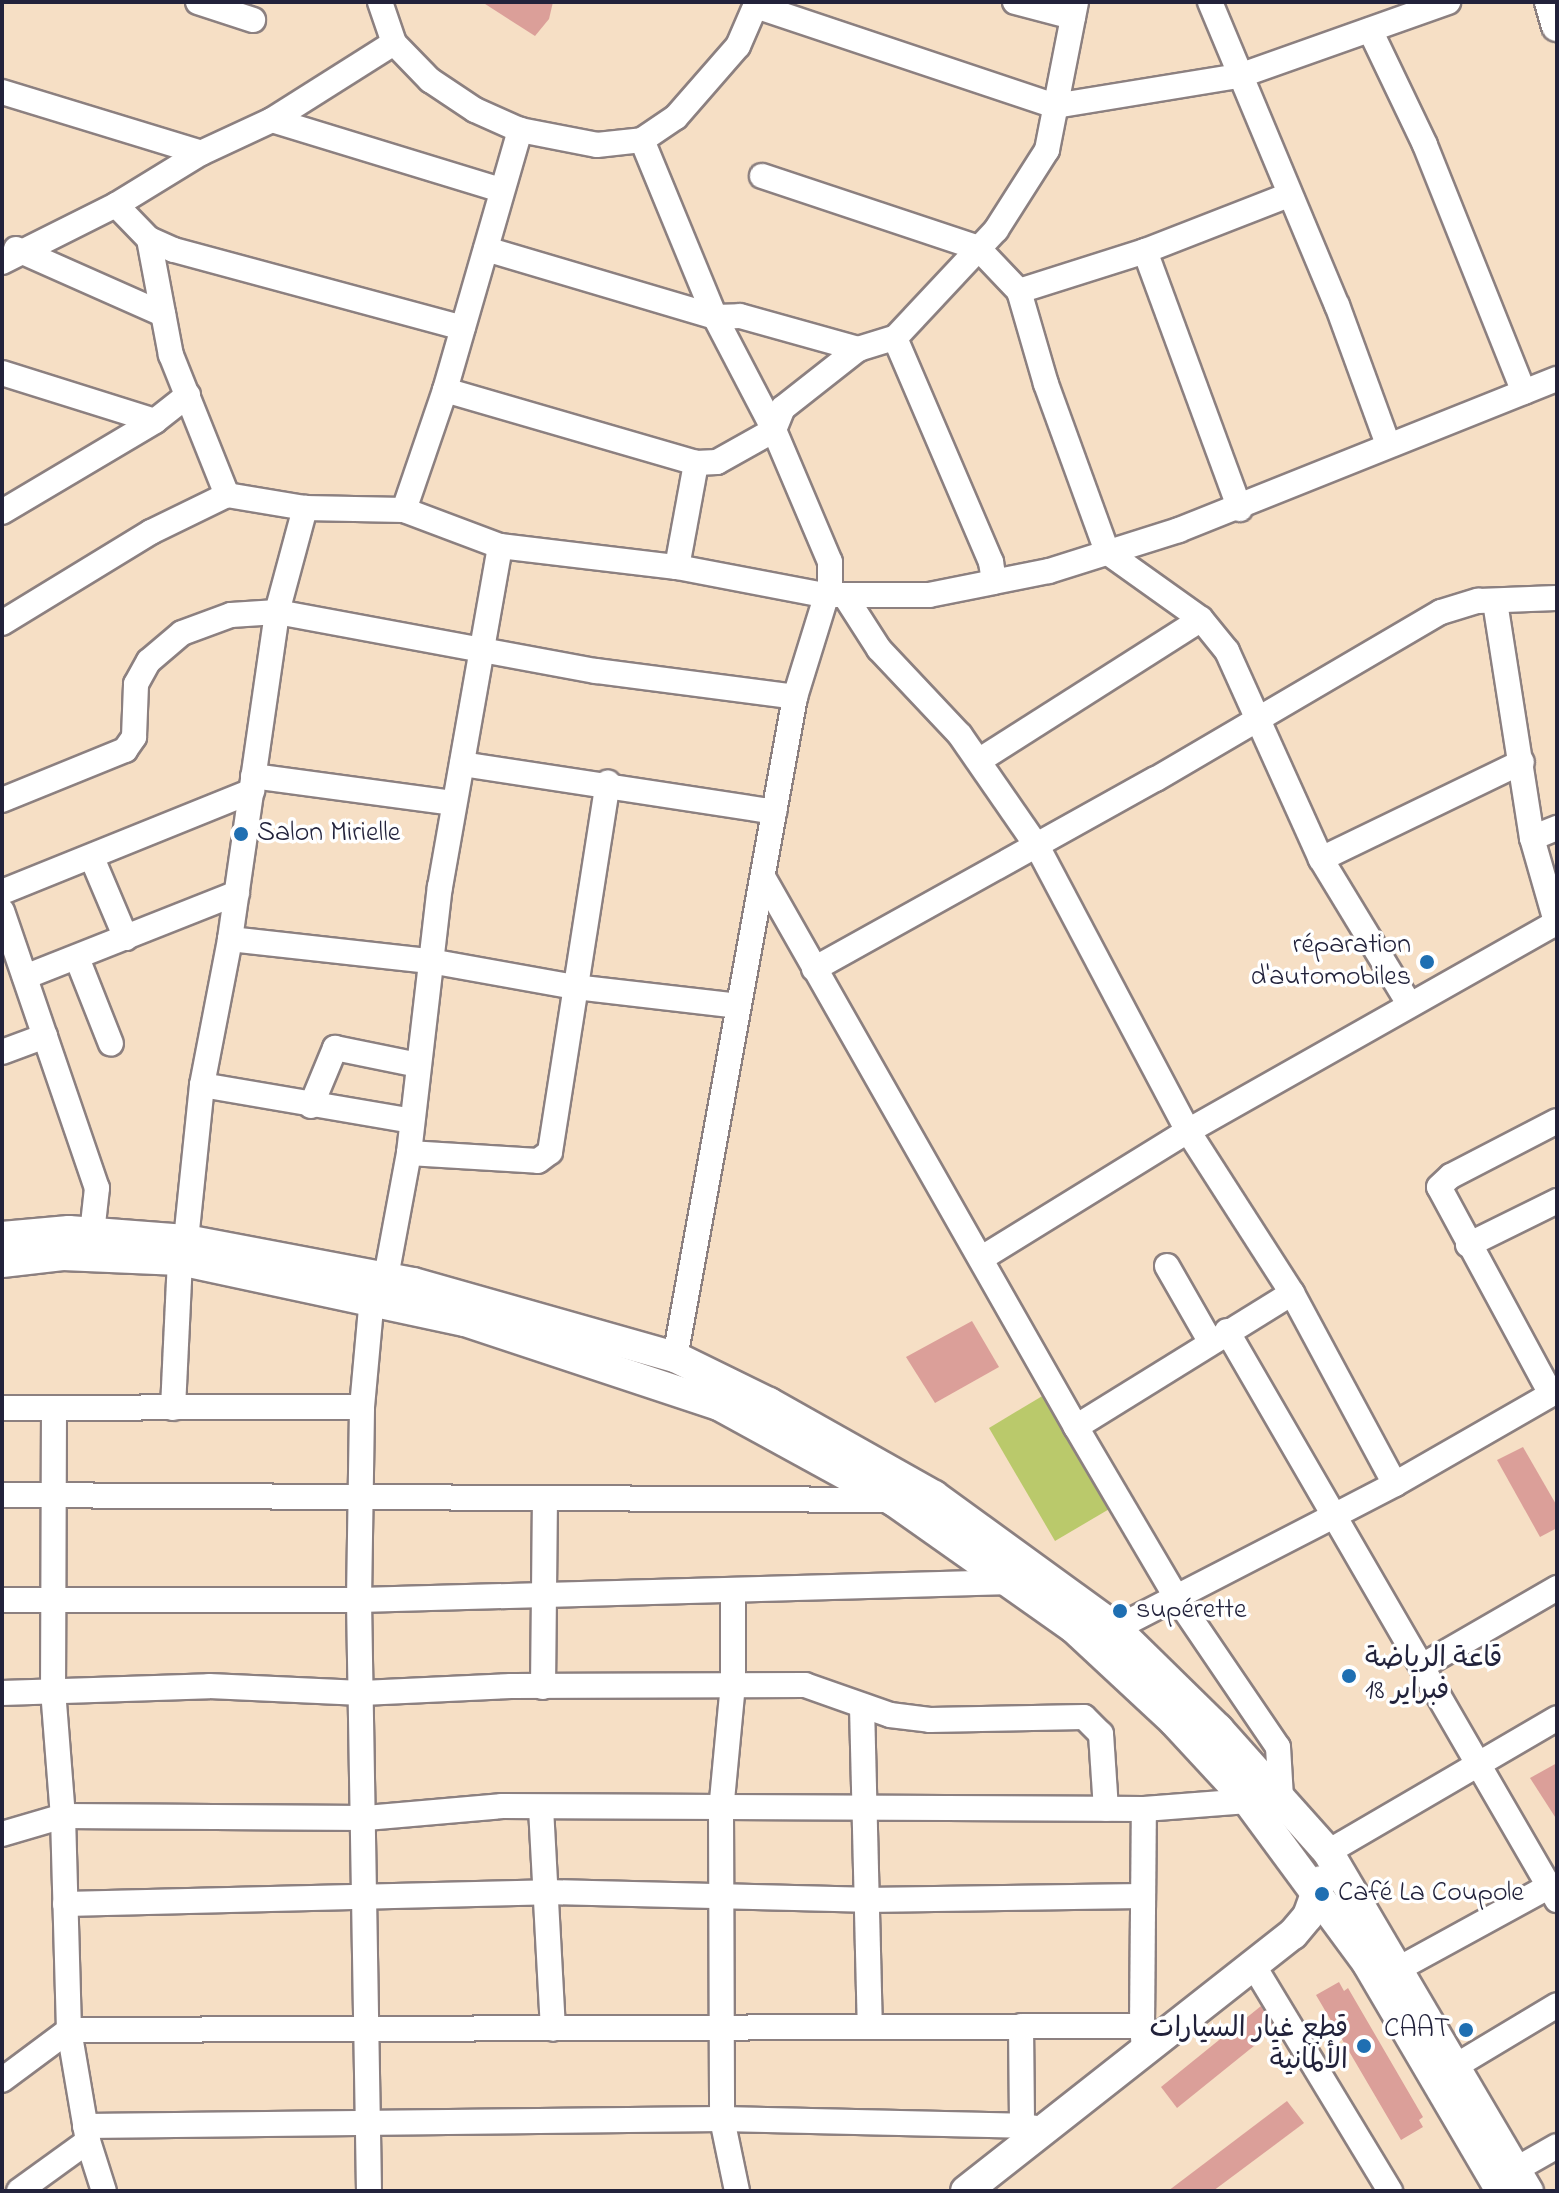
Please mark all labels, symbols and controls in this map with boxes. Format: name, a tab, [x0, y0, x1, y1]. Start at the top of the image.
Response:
place label: Salon Mirielle	[257, 817, 400, 851]
marker: Salon Mirielle	[232, 825, 250, 843]
place label: réparation d'automobiles	[1251, 929, 1411, 995]
marker: réparation d'automobiles	[1418, 953, 1436, 971]
place label: supérette	[1136, 1594, 1247, 1628]
marker: supérette	[1111, 1602, 1129, 1620]
place label: قاعة الرياضة 18 فبراير	[1365, 1643, 1502, 1709]
marker: قاعة الرياضة 18 فبراير	[1340, 1667, 1358, 1685]
place label: Café La Coupole	[1338, 1877, 1524, 1911]
marker: Café La Coupole	[1313, 1885, 1331, 1903]
place label: قطع غيار السيارات الألمانية	[1150, 2013, 1348, 2079]
place label: CAAT	[1384, 2013, 1450, 2047]
marker: CAAT	[1457, 2021, 1475, 2039]
marker: قطع غيار السيارات الألمانية	[1355, 2037, 1373, 2055]

